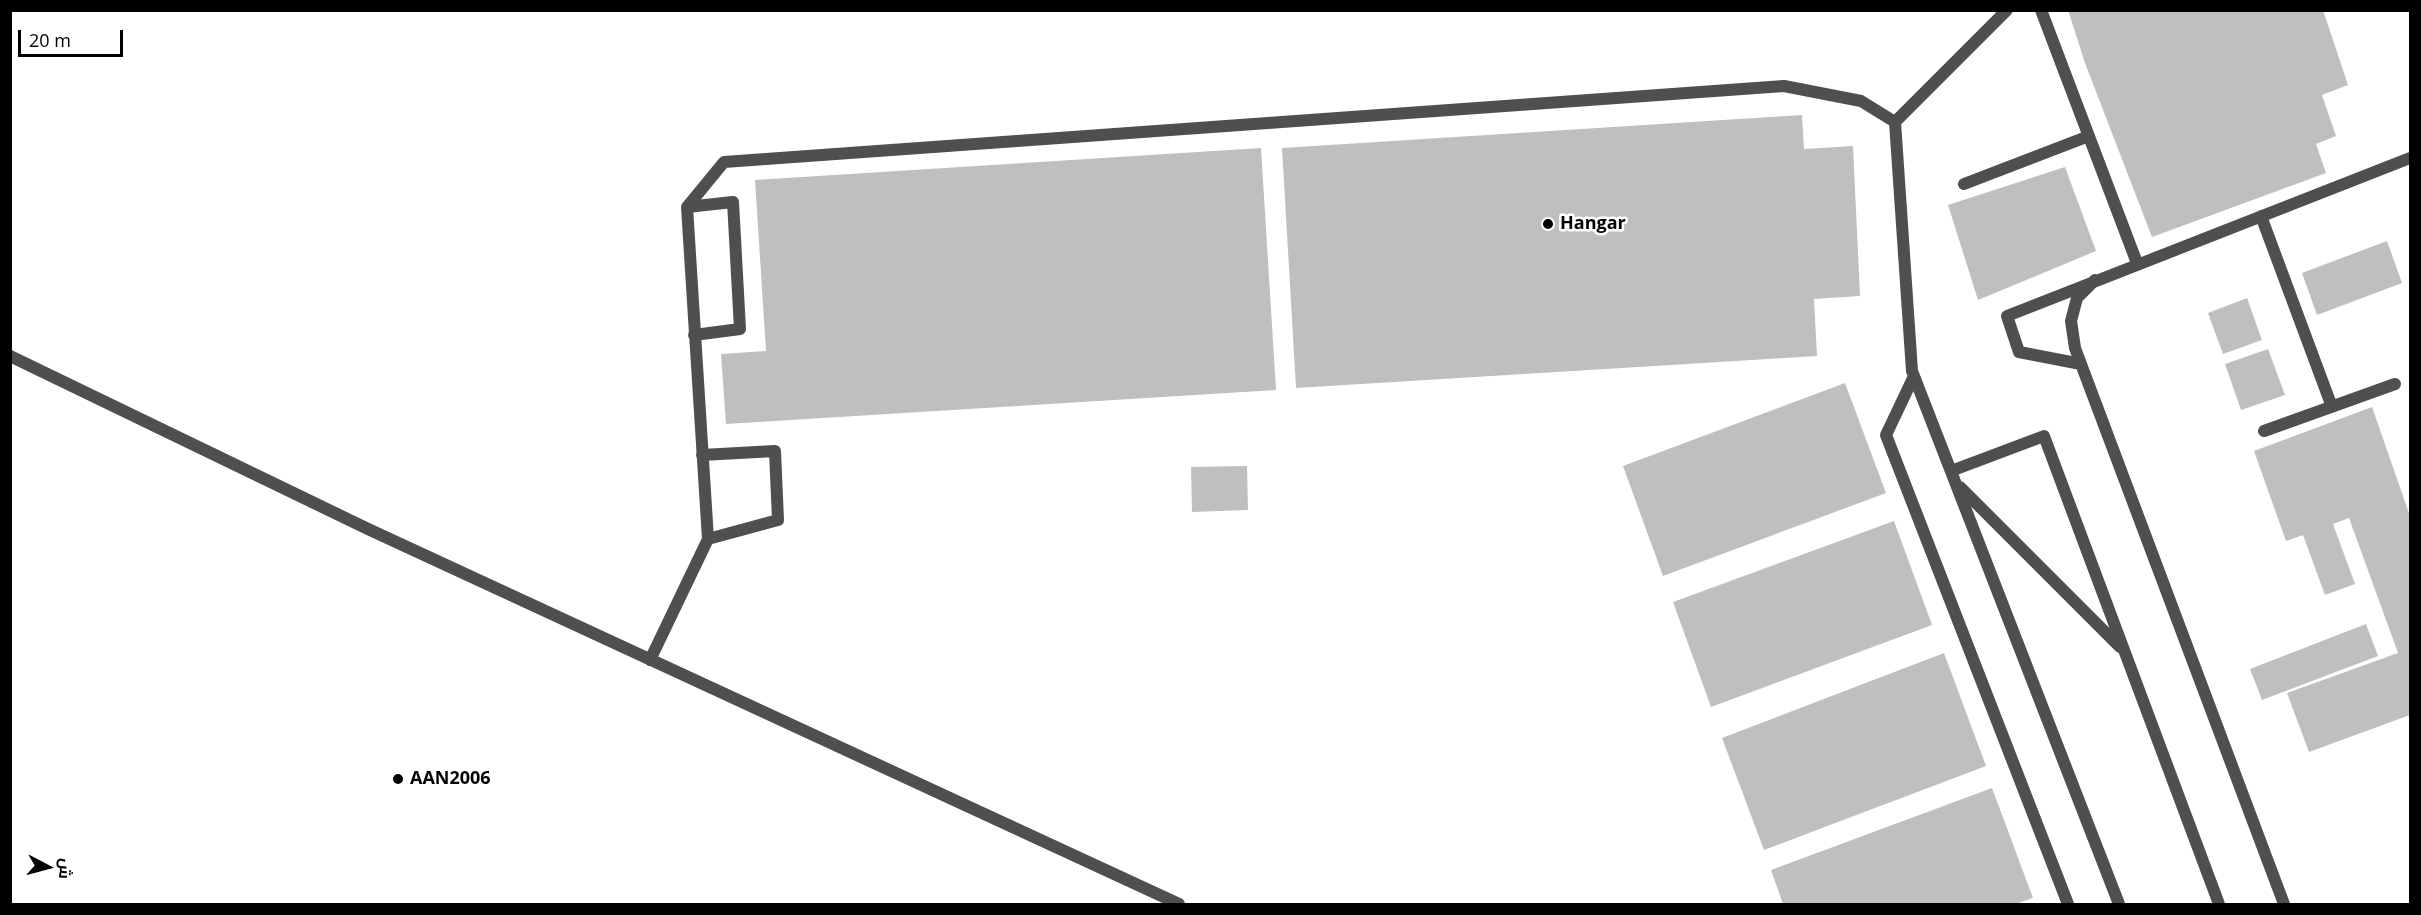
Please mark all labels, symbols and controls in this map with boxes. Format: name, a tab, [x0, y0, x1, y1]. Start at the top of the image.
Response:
scale bar	[21, 18, 126, 56]
text: 20 m	[29, 28, 71, 52]
place label: Hangar	[1560, 213, 1626, 235]
marker: Hangar	[1541, 217, 1555, 231]
place label: AAN2006	[410, 768, 491, 790]
marker: AAN2006	[391, 772, 405, 786]
north arrow	[18, 837, 78, 897]
text: ش	[54, 858, 78, 880]

